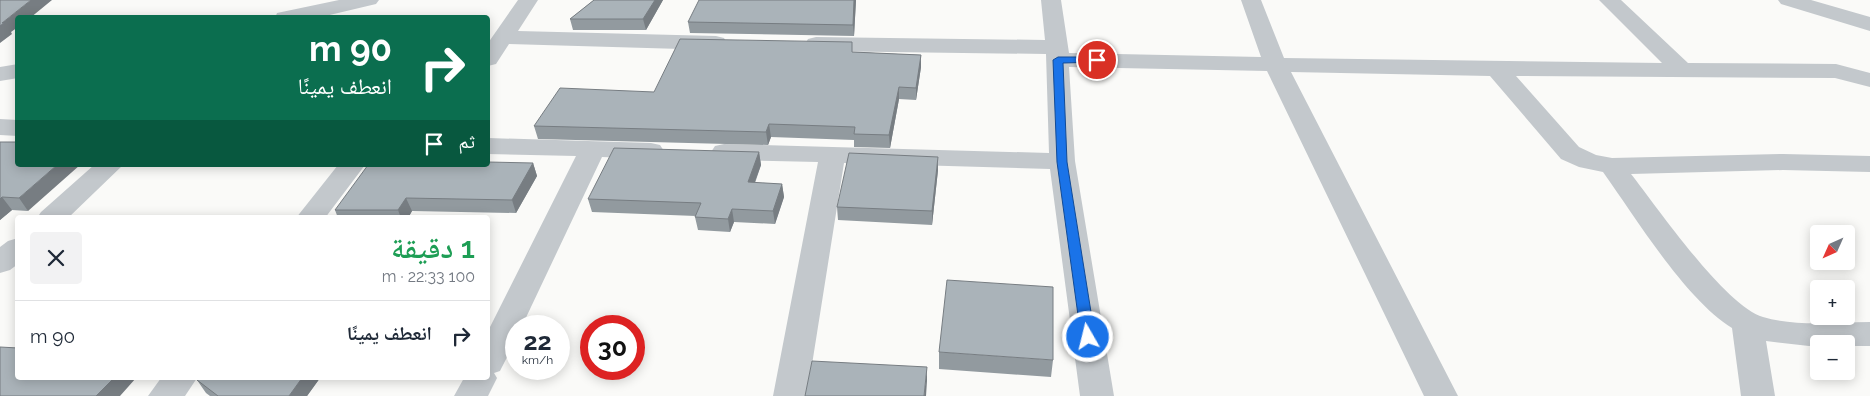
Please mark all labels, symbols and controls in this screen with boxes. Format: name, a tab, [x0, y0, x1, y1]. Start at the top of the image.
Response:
text: 90 m	[309, 28, 392, 69]
icon: right	[410, 35, 475, 100]
pin	[1076, 39, 1118, 81]
icon: arrive	[1083, 46, 1111, 74]
text: انعطف يمينًا	[298, 73, 392, 99]
icon: arrive	[420, 130, 448, 158]
text: ثم	[458, 130, 475, 152]
north arrow	[1810, 225, 1855, 270]
map controls	[1810, 225, 1855, 380]
text: 1 دقيقة	[391, 230, 475, 265]
button: close	[30, 232, 82, 284]
text: 100 m · 22:33	[382, 267, 475, 286]
button: +	[1810, 280, 1855, 325]
position arrow	[1061, 310, 1113, 362]
speed limit sign: 30	[580, 315, 645, 380]
text: انعطف يمينًا	[347, 322, 432, 344]
icon: right	[447, 322, 475, 350]
text: 90 m	[30, 325, 75, 347]
text: 22	[523, 326, 552, 356]
button: −	[1810, 335, 1855, 380]
text: km/h	[522, 353, 553, 367]

